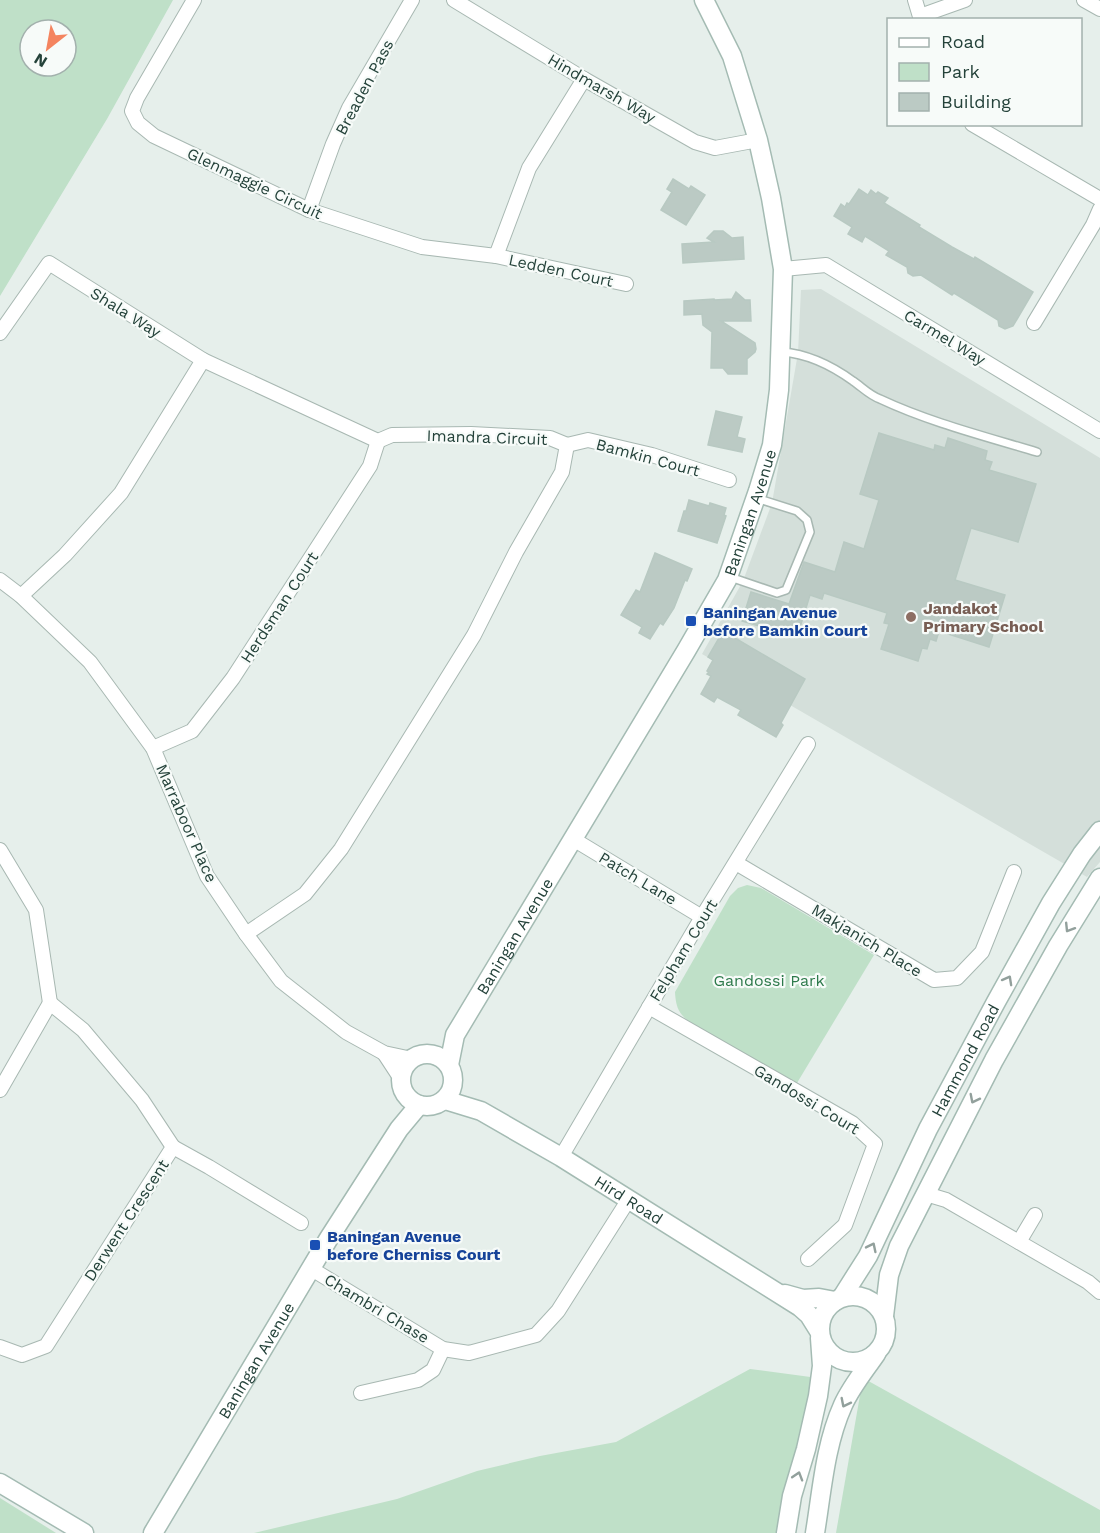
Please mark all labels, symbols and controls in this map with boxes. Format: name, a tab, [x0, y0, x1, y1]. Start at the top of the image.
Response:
north arrow	[18, 18, 78, 78]
legend	[887, 18, 1082, 126]
text: Road	[941, 31, 985, 52]
street label: Breaden Pass	[331, 36, 398, 138]
text: N	[31, 49, 51, 72]
street label: Hindmarsh Way	[544, 50, 660, 127]
text: Park	[941, 61, 980, 82]
text: Building	[941, 91, 1011, 112]
street label: Glenmaggie Circuit	[184, 144, 326, 223]
street label: Ledden Court	[507, 250, 615, 291]
street label: Shala Way	[87, 283, 165, 342]
street label: Carmel Way	[900, 306, 990, 370]
street label: Imandra Circuit	[426, 426, 548, 449]
street label: Bamkin Court	[594, 435, 702, 481]
street label: Baningan Avenue	[720, 447, 780, 579]
street label: Herdsman Court	[236, 548, 323, 666]
place label: Jandakot Primary School	[923, 599, 1044, 636]
place label: Baningan Avenue before Bamkin Court	[703, 603, 867, 640]
marker: Jandakot Primary School	[904, 610, 918, 624]
marker: Baningan Avenue before Bamkin Court	[684, 614, 698, 628]
street label: Marraboor Place	[152, 761, 221, 885]
street label: Patch Lane	[595, 848, 680, 909]
street label: Baningan Avenue	[473, 875, 557, 998]
street label: Felpham Court	[645, 895, 722, 1005]
street label: Makjanich Place	[808, 900, 925, 981]
one-way arrow	[1065, 922, 1077, 932]
park label: Gandossi Park	[713, 971, 825, 990]
one-way arrow	[1001, 976, 1012, 986]
street label: Hammond Road	[927, 1001, 1003, 1120]
street label: Gandossi Court	[750, 1060, 863, 1139]
one-way arrow	[970, 1092, 982, 1103]
street label: Derwent Crescent	[80, 1156, 173, 1285]
street label: Hird Road	[591, 1172, 666, 1228]
place label: Baningan Avenue before Cherniss Court	[327, 1227, 500, 1264]
marker: Baningan Avenue before Cherniss Court	[308, 1238, 322, 1252]
one-way arrow	[865, 1243, 877, 1254]
street label: Chambri Chase	[321, 1270, 433, 1347]
street label: Baningan Avenue	[214, 1299, 299, 1422]
one-way arrow	[840, 1397, 852, 1408]
one-way arrow	[791, 1471, 803, 1482]

